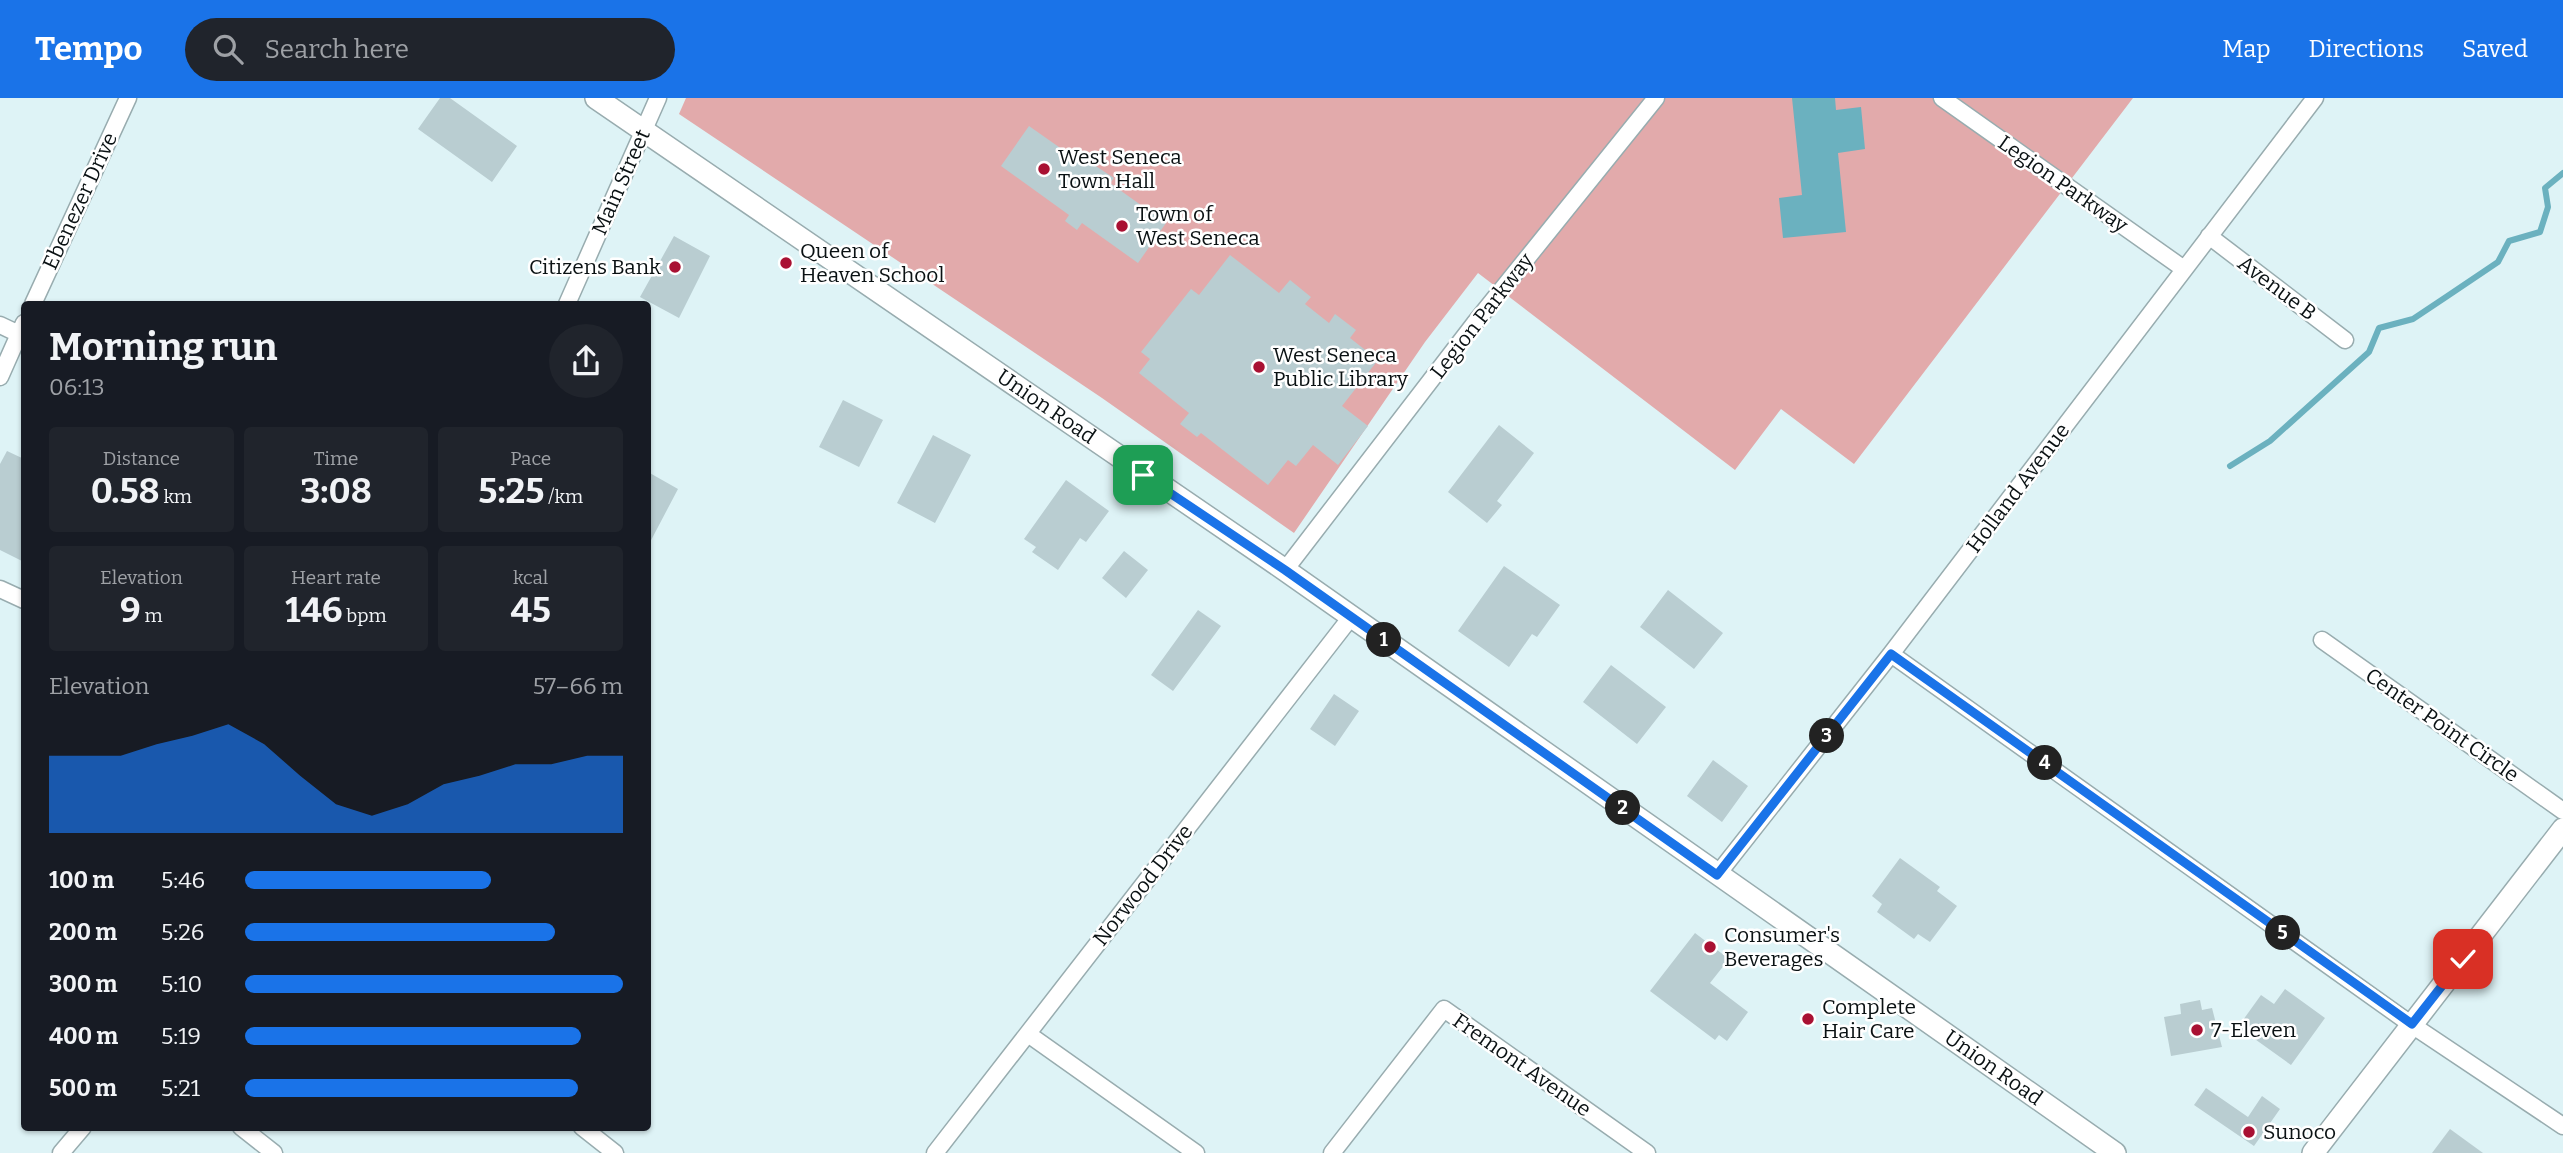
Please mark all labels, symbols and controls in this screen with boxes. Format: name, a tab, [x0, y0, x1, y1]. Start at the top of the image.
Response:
search box	[185, 18, 675, 81]
text: Tempo	[35, 29, 143, 69]
icon: search	[209, 30, 247, 68]
text: Search here	[265, 34, 409, 65]
text: Map	[2222, 35, 2271, 63]
text: Directions	[2309, 35, 2424, 63]
text: Saved	[2462, 35, 2528, 63]
street label: Main Street	[586, 125, 656, 239]
street label: Ebenezer Drive	[37, 128, 123, 274]
street label: Legion Parkway	[1993, 130, 2134, 239]
place label: West Seneca Town Hall	[1058, 144, 1182, 194]
marker: West Seneca Town Hall	[1036, 161, 1052, 177]
place label: Town of West Seneca	[1136, 201, 1260, 251]
marker: Town of West Seneca	[1114, 218, 1130, 234]
place label: Queen of Heaven School	[800, 238, 944, 288]
street label: Legion Parkway	[1425, 247, 1540, 384]
street label: Avenue B	[2233, 250, 2321, 326]
place label: Citizens Bank	[529, 254, 661, 280]
marker: Queen of Heaven School	[778, 255, 794, 271]
marker: Citizens Bank	[667, 259, 683, 275]
text: Morning run	[49, 324, 277, 370]
button: share	[549, 324, 623, 398]
place label: West Seneca Public Library	[1273, 342, 1409, 392]
marker: West Seneca Public Library	[1251, 359, 1267, 375]
street label: Union Road	[992, 364, 1101, 450]
text: 06:13	[49, 373, 105, 401]
street label: Holland Avenue	[1961, 418, 2075, 558]
pin	[1113, 445, 1173, 505]
text: Distance	[103, 447, 180, 470]
text: Time	[314, 447, 358, 470]
text: Pace	[510, 447, 551, 470]
icon: arrive	[1124, 456, 1162, 494]
text: 0.58	[91, 470, 160, 512]
text: 3:08	[300, 470, 372, 512]
text: 5:25	[478, 470, 544, 512]
text: km	[160, 485, 192, 508]
text: /km	[544, 485, 583, 508]
text: Elevation	[100, 566, 183, 589]
text: Heart rate	[291, 566, 381, 589]
text: kcal	[513, 566, 548, 589]
text: 9	[120, 589, 141, 631]
text: 146	[285, 589, 342, 631]
text: 45	[510, 589, 551, 631]
text: m	[141, 604, 163, 627]
text: bpm	[342, 604, 387, 627]
pin: 1	[1366, 622, 1402, 658]
text: 1	[1379, 628, 1388, 651]
street label: Center Point Circle	[2360, 662, 2524, 788]
text: Elevation	[49, 672, 149, 700]
text: 57–66 m	[533, 672, 623, 700]
pin: 3	[1810, 718, 1844, 754]
text: 3	[1821, 724, 1832, 747]
pin: 4	[2028, 746, 2062, 780]
text: 4	[2039, 751, 2050, 774]
pin: 2	[1606, 790, 1640, 826]
text: 2	[1617, 796, 1628, 819]
street label: Norwood Drive	[1088, 819, 1198, 951]
text: 100 m	[49, 866, 114, 894]
text: 5:46	[161, 866, 205, 894]
pin: 5	[2266, 916, 2300, 950]
text: 200 m	[49, 918, 117, 946]
text: 5:26	[161, 918, 204, 946]
text: 5	[2277, 921, 2288, 944]
place label: Consumer's Beverages	[1724, 922, 1840, 972]
pin	[2433, 929, 2493, 989]
marker: Consumer's Beverages	[1702, 939, 1718, 955]
icon: check	[2444, 940, 2482, 978]
text: 300 m	[49, 970, 118, 998]
text: 5:10	[161, 970, 202, 998]
place label: Complete Hair Care	[1822, 994, 1916, 1044]
street label: Fremont Avenue	[1448, 1008, 1596, 1122]
marker: Complete Hair Care	[1800, 1011, 1816, 1027]
place label: 7-Eleven	[2211, 1017, 2296, 1043]
text: 400 m	[49, 1022, 118, 1050]
text: 5:19	[161, 1022, 201, 1050]
marker: 7-Eleven	[2189, 1022, 2205, 1038]
street label: Union Road	[1939, 1024, 2048, 1111]
text: 500 m	[49, 1074, 117, 1102]
text: 5:21	[161, 1074, 200, 1102]
place label: Sunoco	[2263, 1119, 2336, 1145]
marker: Sunoco	[2241, 1124, 2257, 1140]

